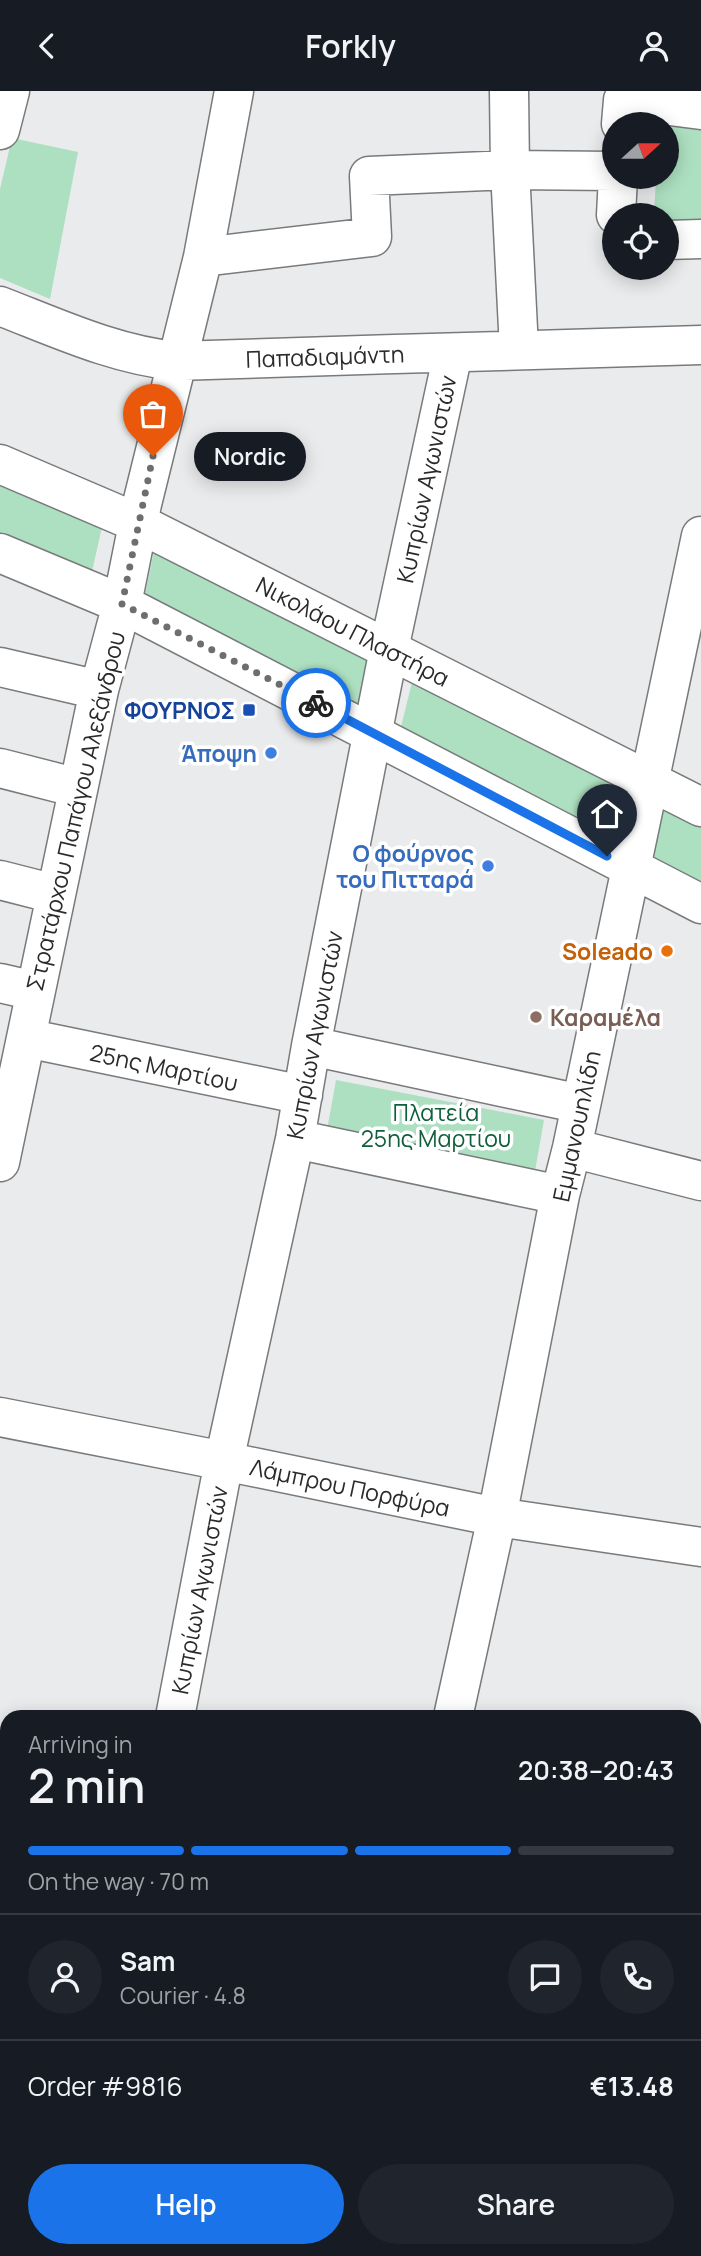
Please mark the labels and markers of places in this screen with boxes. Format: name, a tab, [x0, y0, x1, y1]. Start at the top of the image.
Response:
pin	[123, 384, 183, 456]
callout: Nordic	[195, 431, 307, 481]
place label: ΦΟΥΡΝΟΣ	[124, 694, 235, 726]
marker: ΦΟΥΡΝΟΣ	[241, 702, 257, 718]
place label: Άποψη	[181, 737, 257, 769]
marker: Άποψη	[263, 745, 279, 761]
pin	[577, 784, 637, 856]
place label: Ο φούρνος του Πιτταρά	[336, 837, 474, 895]
marker: Ο φούρνος του Πιτταρά	[480, 858, 496, 874]
place label: Soleado	[562, 935, 653, 967]
marker: Soleado	[659, 943, 675, 959]
place label: Καραμέλα	[550, 1001, 661, 1033]
marker: Καραμέλα	[528, 1009, 544, 1025]

